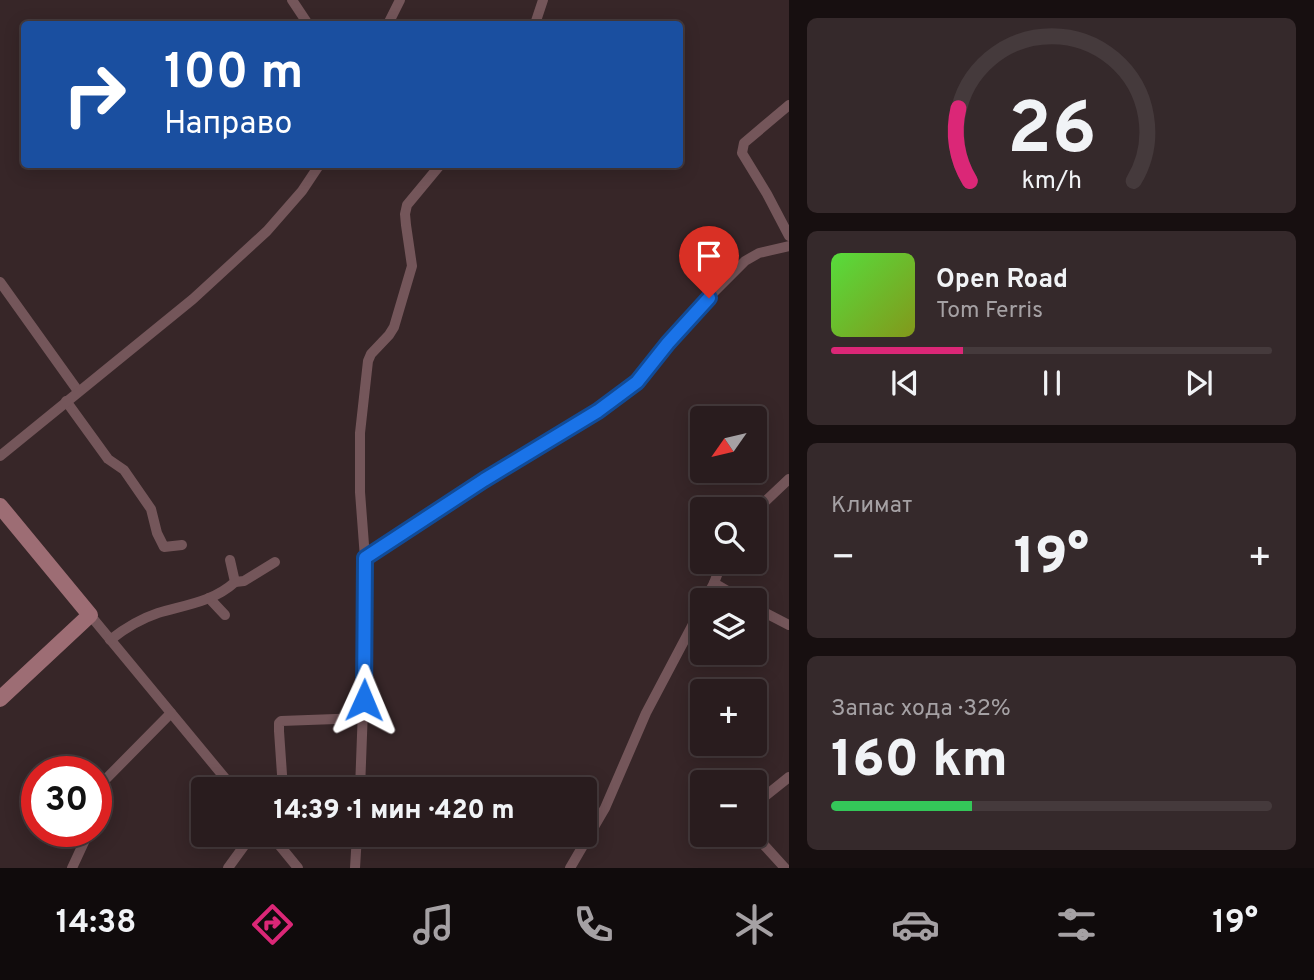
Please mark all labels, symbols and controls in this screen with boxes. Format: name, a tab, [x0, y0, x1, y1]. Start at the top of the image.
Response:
text: 100 m	[164, 44, 303, 106]
icon: right	[49, 49, 140, 140]
text: 26	[1007, 88, 1096, 180]
text: Направо	[164, 105, 292, 145]
text: km/h	[1021, 166, 1082, 198]
pin	[679, 226, 739, 298]
icon: arrive	[690, 237, 728, 275]
text: Open Road	[936, 264, 1068, 297]
text: Tom Ferris	[936, 297, 1043, 326]
icon: previous	[886, 364, 924, 402]
icon: pause	[1033, 364, 1071, 402]
icon: next	[1180, 364, 1218, 402]
north arrow	[690, 406, 766, 483]
map controls	[690, 406, 767, 847]
text: Климат	[831, 492, 912, 521]
button: search	[690, 497, 767, 574]
text: 19°	[1014, 526, 1089, 592]
text: −	[831, 535, 856, 584]
text: +	[1247, 535, 1272, 584]
button: layers	[690, 588, 767, 665]
position arrow	[327, 663, 401, 737]
button: +	[690, 679, 767, 756]
text: Запас хода · 32%	[831, 695, 1011, 724]
text: 160 km	[831, 729, 1008, 795]
speed limit sign: 30	[21, 756, 112, 847]
button: −	[690, 770, 767, 847]
text: 14:39 · 1 мин · 420 m	[274, 795, 514, 828]
icon: directions	[248, 900, 297, 949]
icon: music	[409, 900, 458, 949]
icon: phone	[569, 900, 618, 949]
icon: climate	[730, 900, 779, 949]
icon: car	[891, 900, 940, 949]
icon: filters	[1052, 900, 1101, 949]
text: 14:38	[56, 904, 136, 944]
text: 19°	[1212, 904, 1258, 944]

